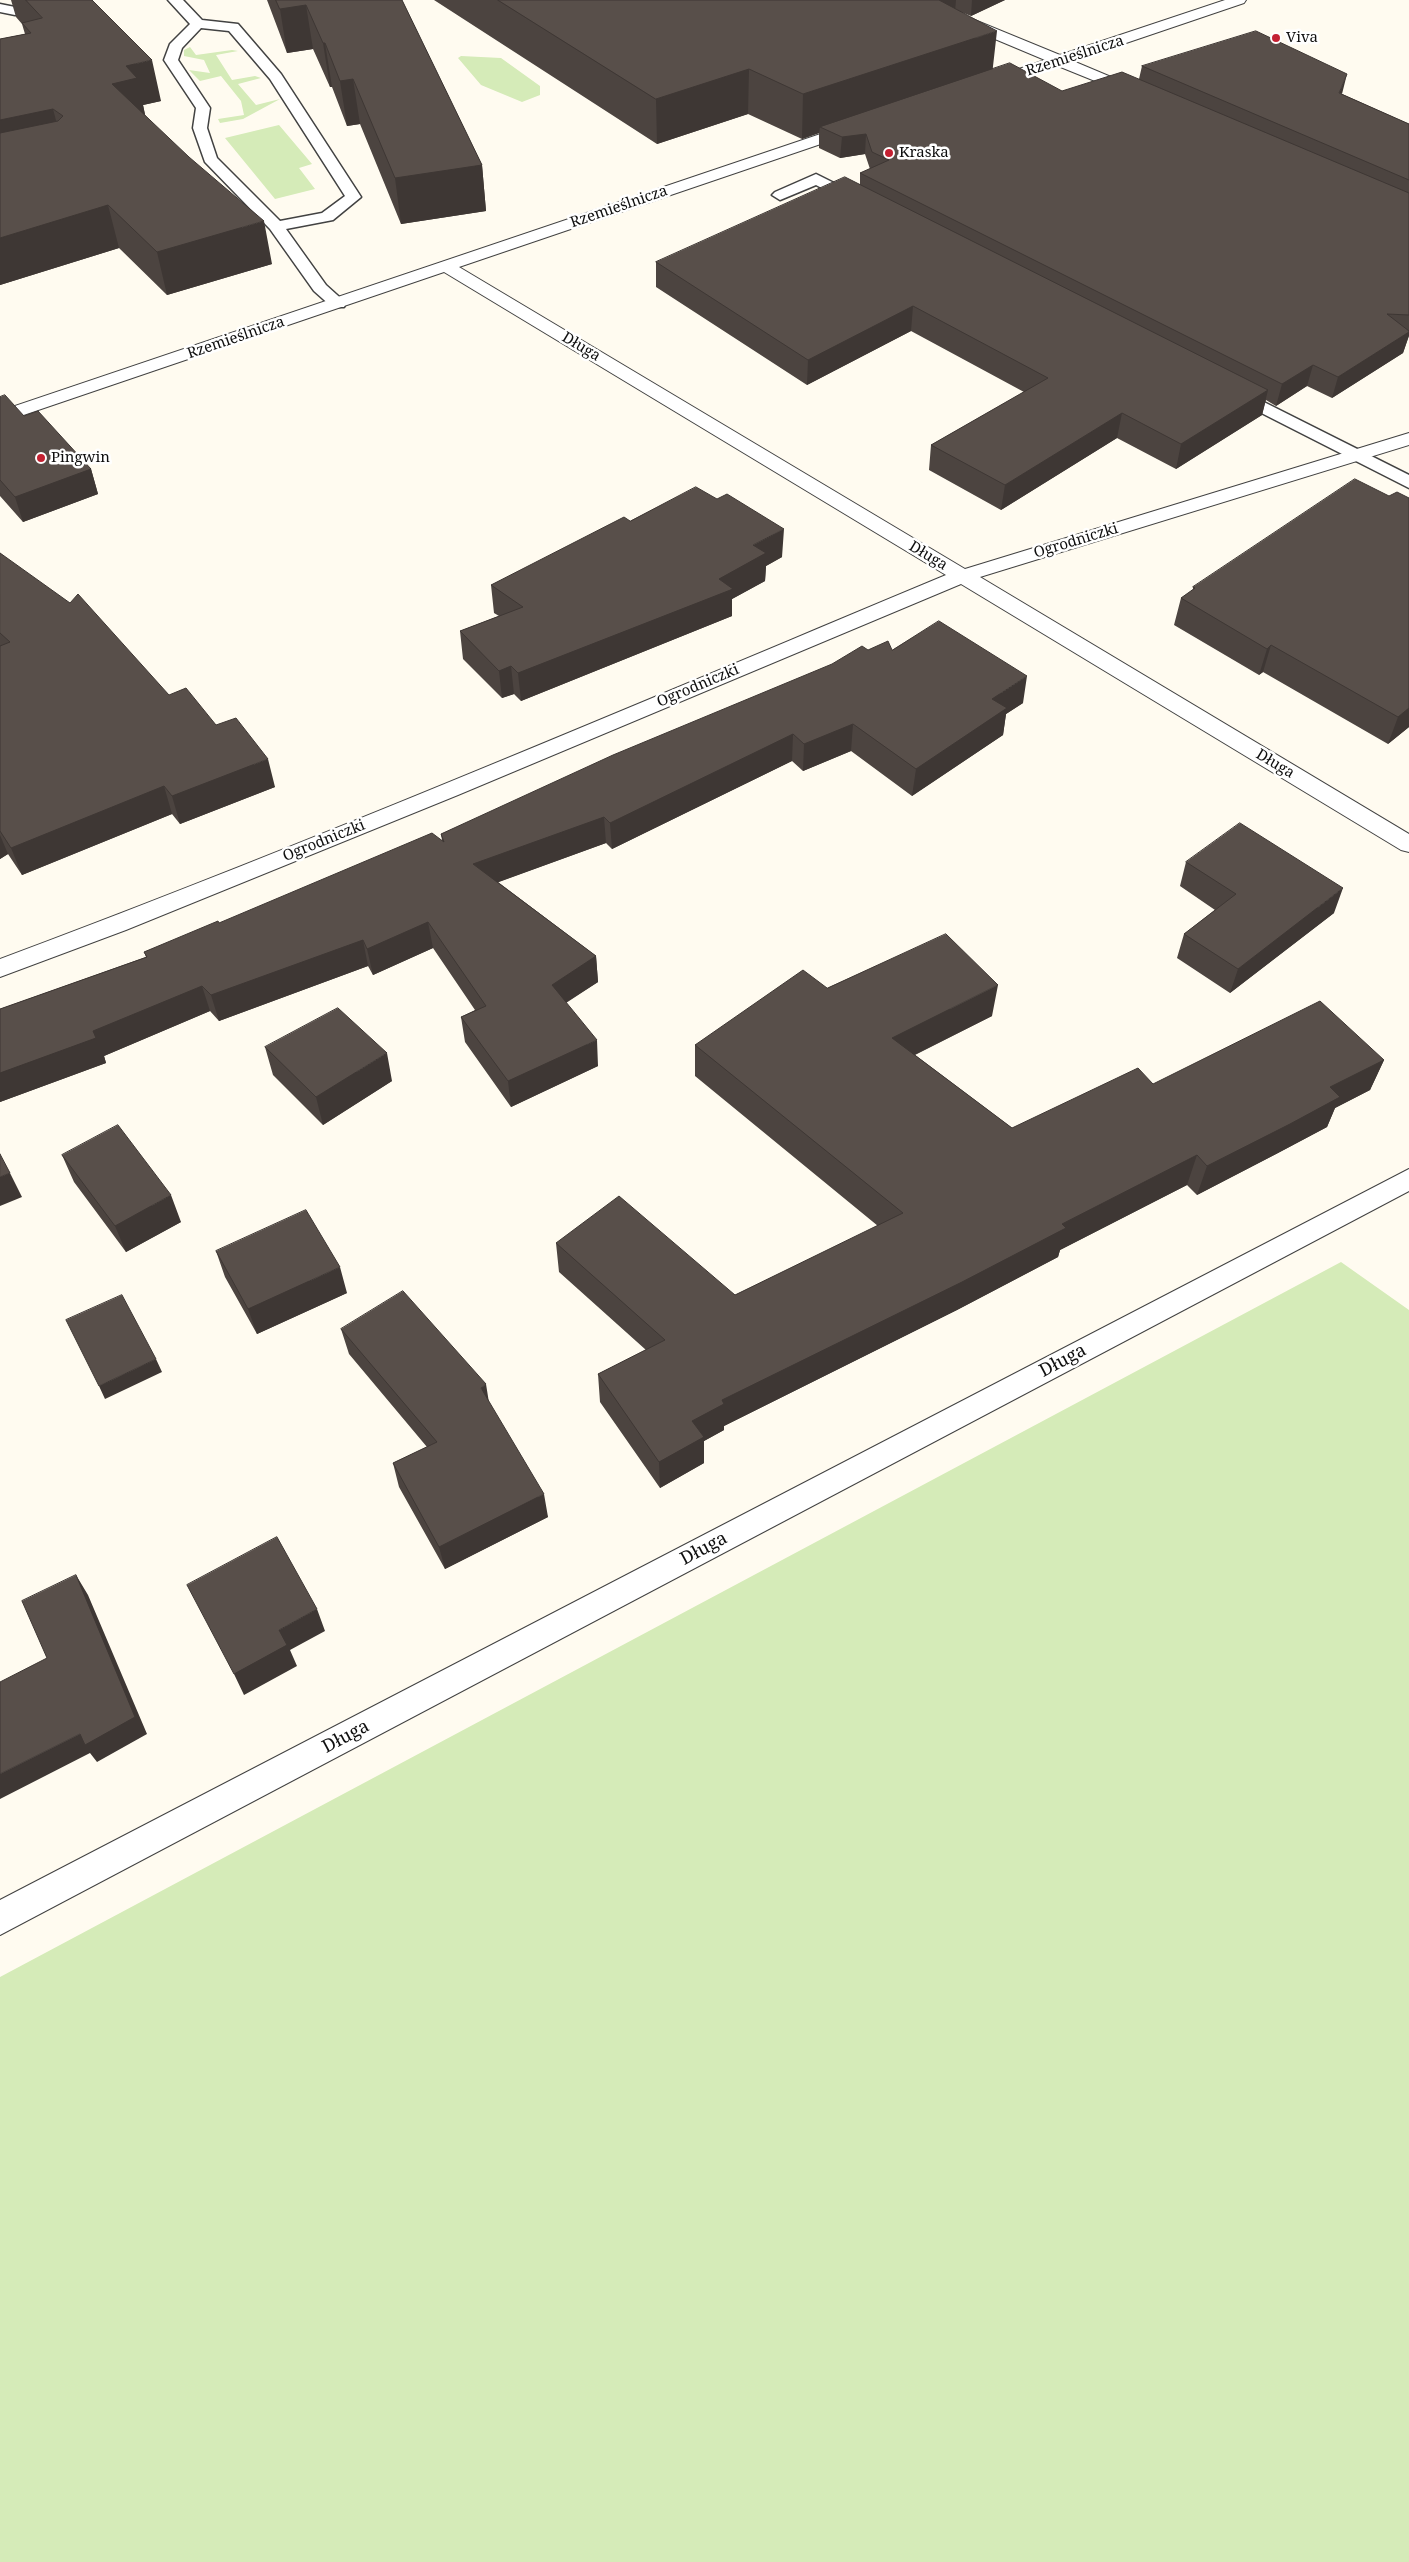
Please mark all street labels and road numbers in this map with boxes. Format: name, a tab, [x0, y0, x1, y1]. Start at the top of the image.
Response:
street label: Rzemieślnicza	[1024, 32, 1126, 80]
street label: Rzemieślnicza	[568, 182, 670, 232]
street label: Rzemieślnicza	[185, 313, 287, 363]
street label: Długa	[558, 329, 604, 365]
street label: Ogrodniczki	[1032, 520, 1120, 562]
street label: Długa	[905, 538, 951, 574]
street label: Ogrodniczki	[654, 661, 742, 711]
street label: Długa	[1252, 746, 1298, 782]
street label: Ogrodniczki	[280, 816, 368, 866]
street label: Długa	[1036, 1340, 1090, 1382]
street label: Długa	[677, 1528, 731, 1570]
street label: Długa	[319, 1716, 373, 1758]

